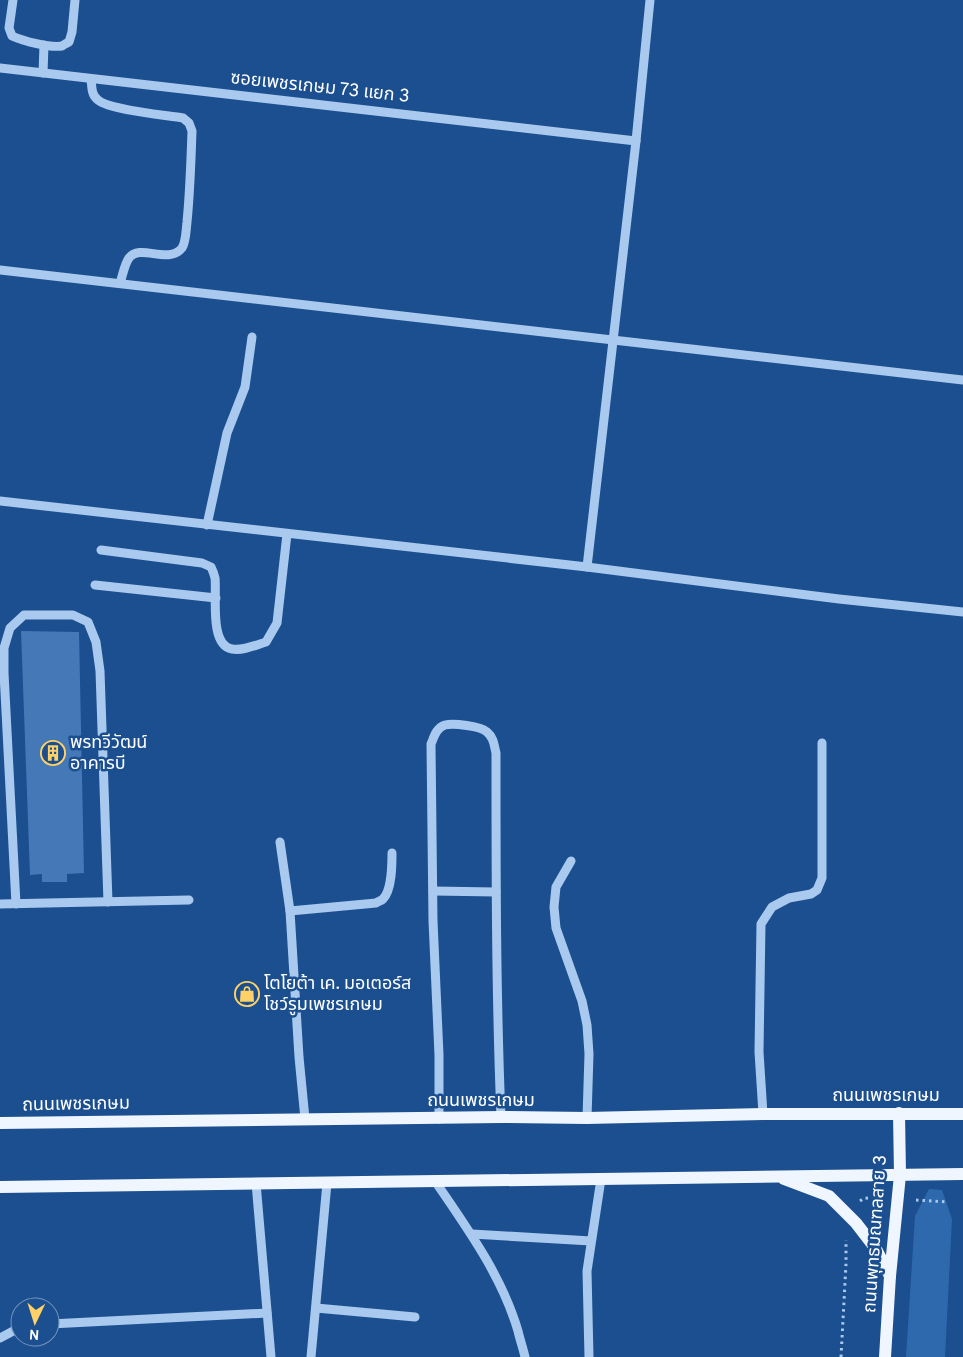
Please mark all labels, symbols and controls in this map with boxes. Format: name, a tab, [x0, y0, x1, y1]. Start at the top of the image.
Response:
street label: ซอยเพชรเกษม 73 แยก 3	[229, 67, 411, 109]
place label: พรทวีวัฒน์ อาคารบี	[70, 732, 147, 776]
building icon: พรทวีวัฒน์ อาคารบี	[40, 740, 66, 766]
place label: โตโยต้า เค. มอเตอร์ส โชว์รูมเพชรเกษม	[264, 973, 411, 1017]
shop icon: โตโยต้า เค. มอเตอร์ส โชว์รูมเพชรเกษม	[234, 981, 260, 1007]
street label: ถนนเพชรเกษม	[832, 1085, 940, 1108]
street label: ถนนเพชรเกษม	[427, 1090, 535, 1113]
street label: ถนนเพชรเกษม	[22, 1093, 130, 1117]
street label: ถนนพุทธมณฑลสาย 3	[859, 1154, 893, 1314]
north arrow	[10, 1297, 60, 1347]
text: N	[29, 1325, 40, 1342]

